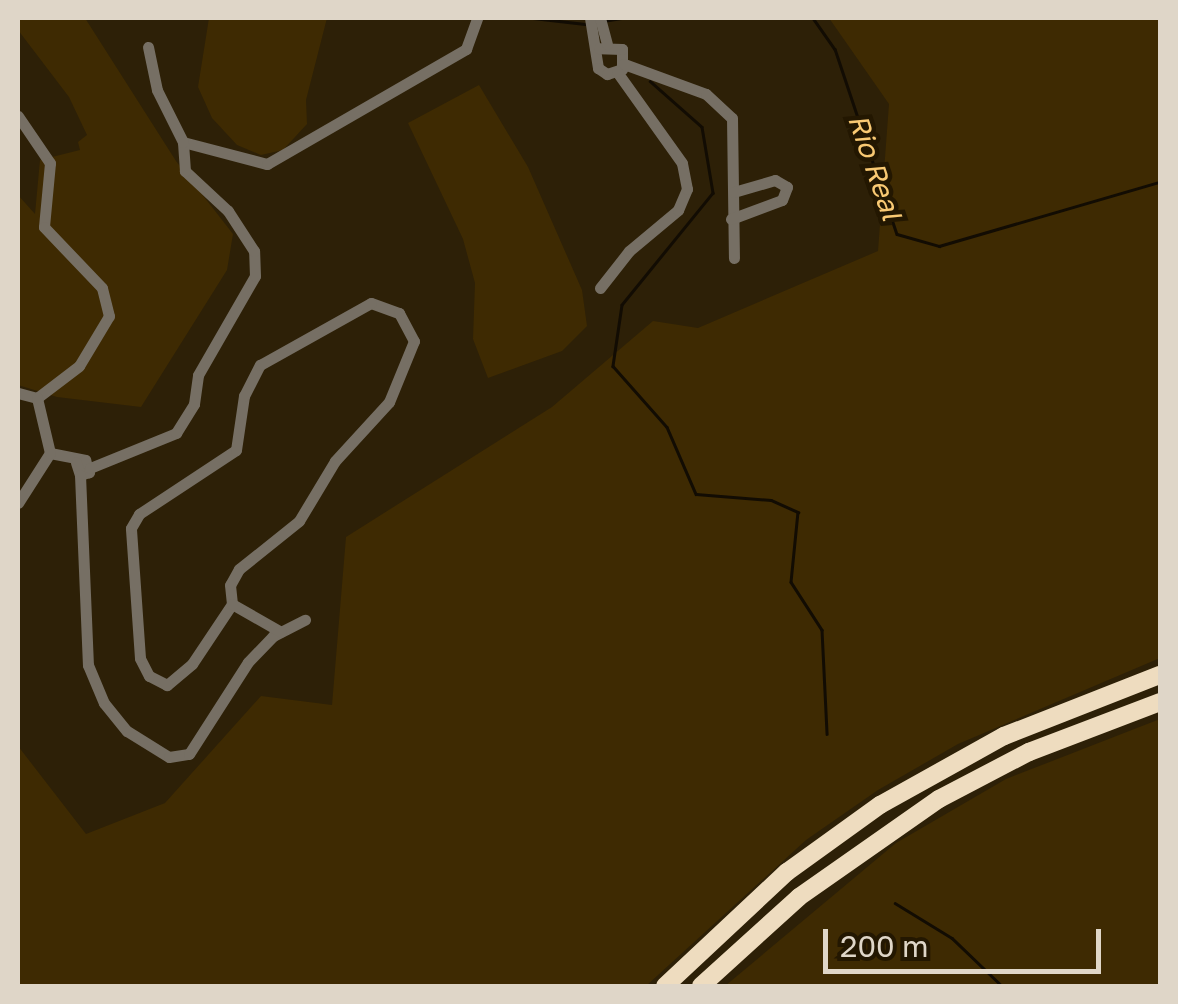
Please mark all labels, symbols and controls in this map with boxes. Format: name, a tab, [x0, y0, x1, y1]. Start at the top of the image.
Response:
water label: Rio Real	[841, 109, 909, 225]
scale bar	[828, 909, 1106, 971]
text: 200 m	[840, 928, 929, 964]

